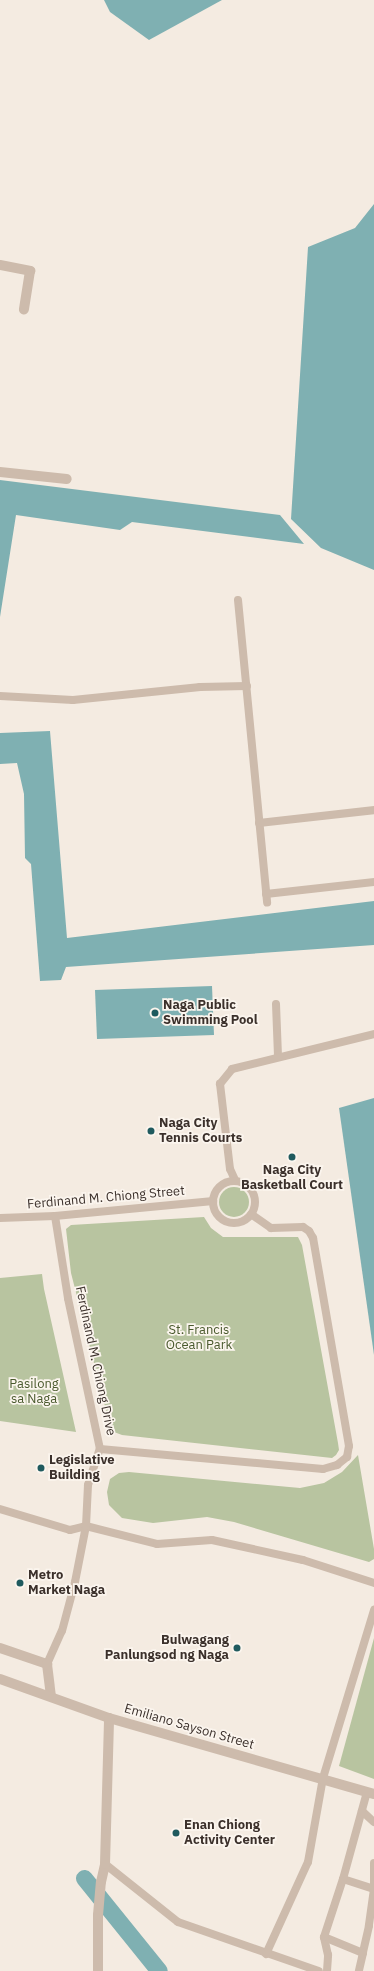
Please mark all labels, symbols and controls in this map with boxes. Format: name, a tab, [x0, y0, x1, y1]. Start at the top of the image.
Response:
place label: Naga Public Swimming Pool	[163, 998, 258, 1029]
marker: Naga Public Swimming Pool	[150, 1008, 160, 1018]
place label: Naga City Tennis Courts	[159, 1116, 242, 1147]
marker: Naga City Tennis Courts	[146, 1126, 156, 1136]
marker: Naga City Basketball Court	[287, 1152, 297, 1162]
place label: Naga City Basketball Court	[241, 1163, 343, 1194]
street label: Ferdinand M. Chiong Street	[27, 1183, 185, 1213]
street label: Ferdinand M. Chiong Drive	[72, 1285, 118, 1437]
park label: St. Francis Ocean Park	[166, 1323, 232, 1354]
park label: Pasilong sa Naga	[9, 1377, 59, 1408]
place label: Legislative Building	[49, 1453, 115, 1484]
marker: Legislative Building	[36, 1463, 46, 1473]
place label: Metro Market Naga	[28, 1568, 105, 1599]
marker: Metro Market Naga	[15, 1578, 25, 1588]
place label: Bulwagang Panlungsod ng Naga	[105, 1633, 229, 1664]
marker: Bulwagang Panlungsod ng Naga	[232, 1643, 242, 1653]
street label: Emiliano Sayson Street	[122, 1701, 256, 1753]
place label: Enan Chiong Activity Center	[184, 1818, 275, 1849]
marker: Enan Chiong Activity Center	[171, 1828, 181, 1838]

